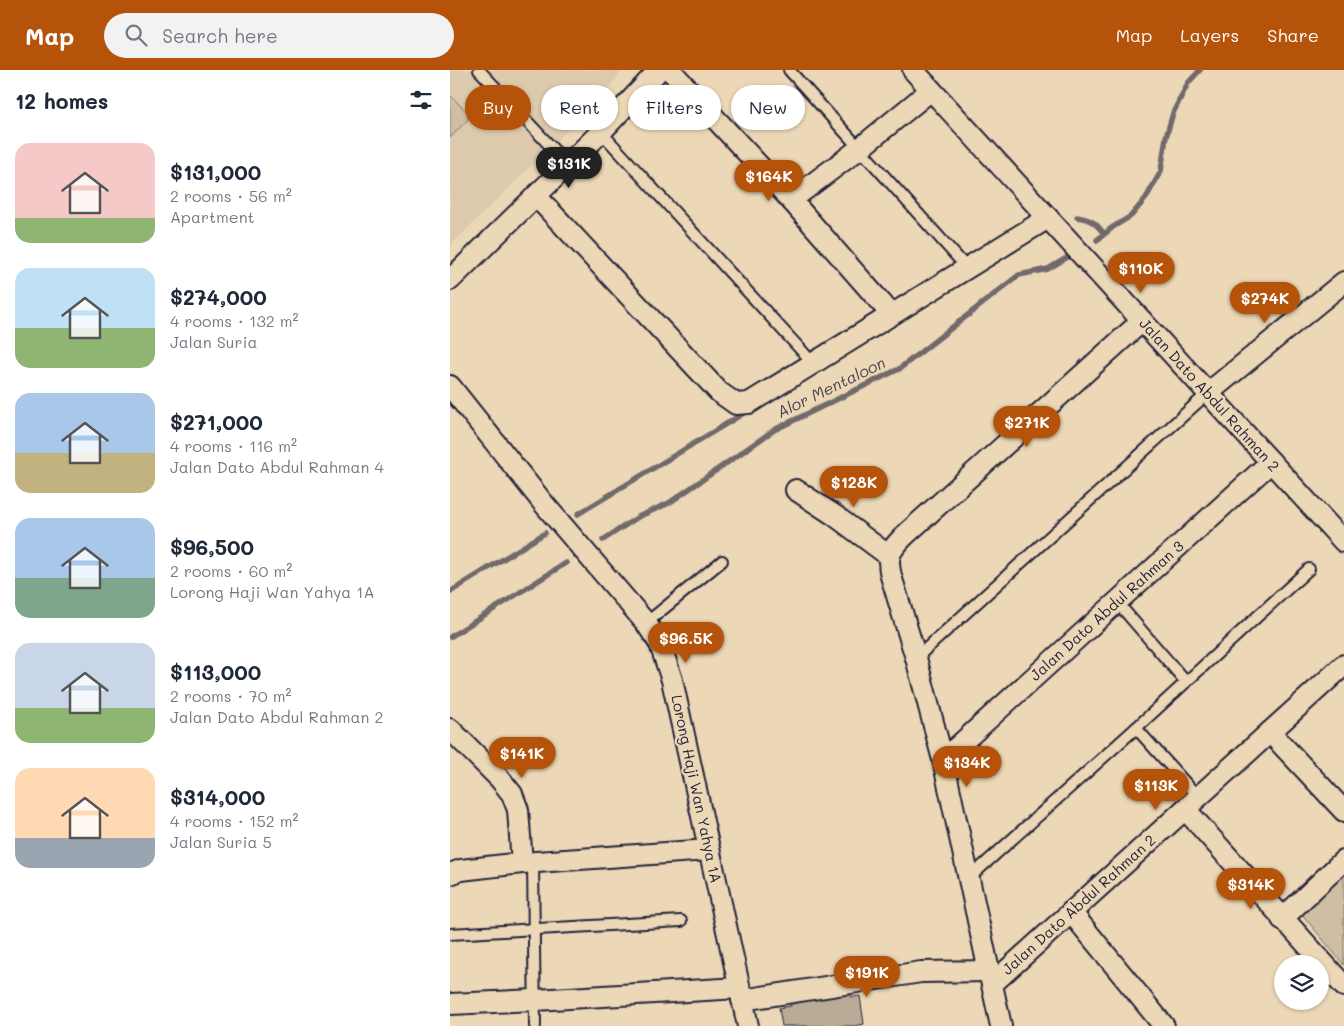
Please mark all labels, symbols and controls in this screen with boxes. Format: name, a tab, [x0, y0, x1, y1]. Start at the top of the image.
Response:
search box	[104, 13, 454, 58]
text: Map	[25, 20, 74, 51]
icon: search	[122, 21, 150, 49]
text: Search here	[162, 23, 278, 48]
text: Map	[1116, 23, 1152, 47]
text: Layers	[1180, 23, 1239, 47]
text: Share	[1267, 23, 1319, 47]
chip: Buy	[465, 85, 531, 130]
chip: Rent	[541, 85, 618, 130]
chip: Filters	[628, 85, 721, 130]
chip: New	[731, 85, 805, 130]
icon: filters	[407, 86, 435, 114]
text: 12 homes	[15, 87, 108, 114]
pin: $131K	[534, 146, 604, 189]
text: $131K	[547, 152, 591, 173]
text: $131,000	[170, 158, 261, 185]
pin: $164K	[734, 160, 804, 202]
icon: home	[55, 163, 115, 223]
text: $164K	[745, 165, 793, 186]
text: 2 rooms · 56 m²	[170, 185, 292, 206]
text: Apartment	[170, 206, 255, 227]
pin: $110K	[1106, 252, 1176, 294]
text: $110K	[1119, 257, 1163, 278]
pin: $274K	[1230, 282, 1300, 324]
text: $274,000	[170, 283, 267, 310]
text: $274K	[1241, 287, 1289, 308]
icon: home	[55, 288, 115, 348]
text: 4 rooms · 132 m²	[170, 310, 299, 331]
street label: Jalan Dato Abdul Rahman 2	[1135, 313, 1284, 475]
text: Jalan Suria	[170, 331, 257, 352]
water label: Alor Mentaloon	[773, 351, 889, 422]
pin: $271K	[992, 406, 1062, 448]
text: $271,000	[170, 408, 263, 435]
text: $271K	[1004, 411, 1050, 432]
icon: home	[55, 413, 115, 473]
text: 4 rooms · 116 m²	[170, 435, 297, 456]
text: Jalan Dato Abdul Rahman 4	[170, 456, 384, 477]
pin: $128K	[819, 466, 889, 508]
text: $128K	[831, 471, 877, 492]
text: $96,500	[170, 533, 254, 560]
street label: Jalan Dato Abdul Rahman 3	[1025, 536, 1188, 685]
icon: home	[55, 538, 115, 598]
text: 2 rooms · 60 m²	[170, 560, 292, 581]
text: Lorong Haji Wan Yahya 1A	[170, 581, 375, 602]
pin: $96.5K	[645, 622, 727, 664]
text: $96.5K	[659, 627, 713, 648]
text: $113,000	[170, 658, 261, 685]
icon: home	[55, 663, 115, 723]
text: 2 rooms · 70 m²	[170, 685, 291, 706]
street label: Lorong Haji Wan Yahya 1A	[667, 693, 727, 885]
text: Jalan Dato Abdul Rahman 2	[170, 706, 384, 727]
pin: $141K	[487, 736, 557, 779]
text: $141K	[500, 742, 544, 763]
pin: $134K	[932, 746, 1002, 788]
text: $134K	[943, 751, 991, 772]
pin: $113K	[1121, 768, 1191, 811]
text: $113K	[1134, 774, 1178, 795]
text: $314,000	[170, 783, 265, 810]
icon: home	[55, 788, 115, 848]
text: 4 rooms · 152 m²	[170, 810, 299, 831]
street label: Jalan Dato Abdul Rahman 2	[997, 830, 1159, 979]
text: Jalan Suria 5	[170, 831, 272, 852]
pin: $314K	[1216, 868, 1286, 910]
text: $314K	[1227, 873, 1275, 894]
map controls	[1274, 955, 1329, 1010]
button: layers	[1274, 955, 1329, 1010]
pin: $191K	[832, 956, 902, 998]
text: $191K	[845, 961, 889, 982]

